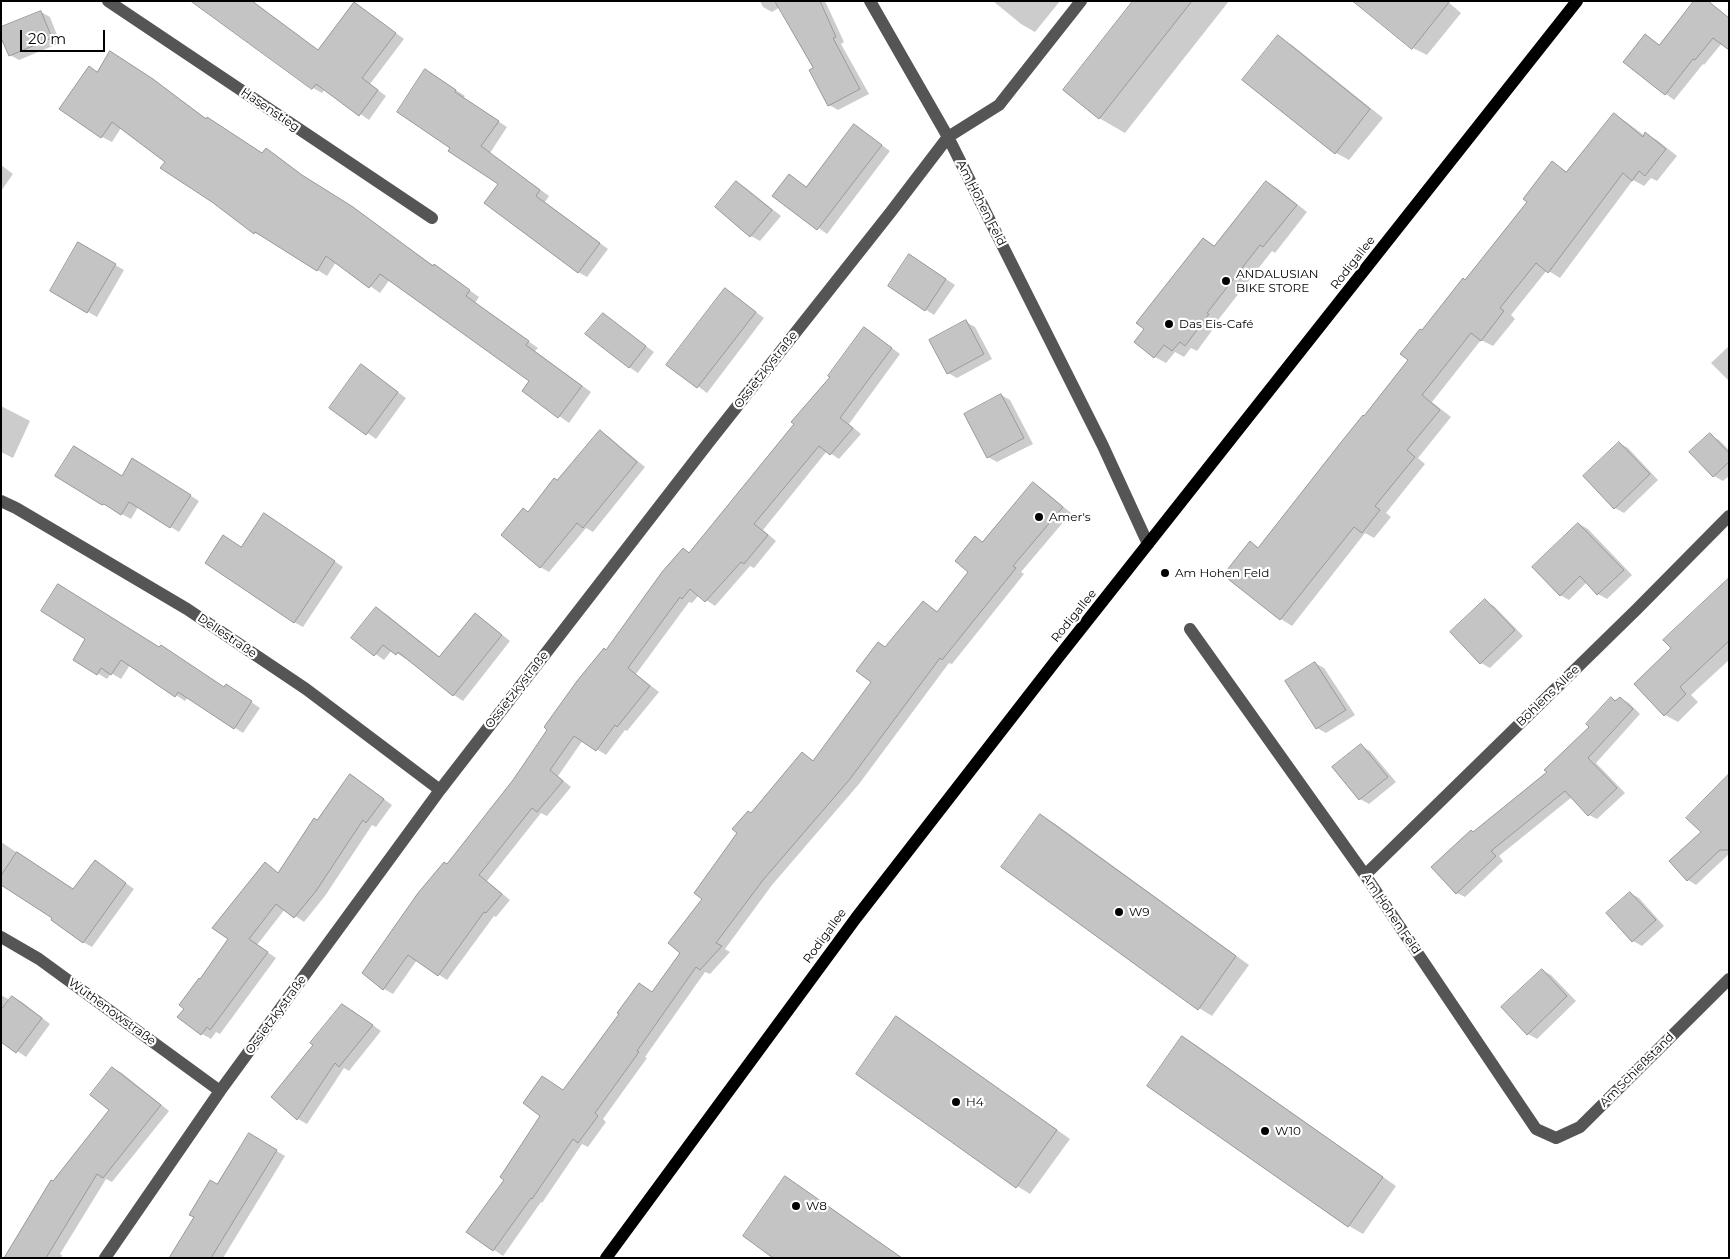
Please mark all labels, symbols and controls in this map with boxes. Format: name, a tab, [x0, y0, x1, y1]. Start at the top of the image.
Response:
scale bar	[22, 20, 108, 52]
text: 20 m	[28, 29, 66, 48]
street label: Hasenstieg	[238, 85, 302, 135]
street label: Am Hohen Feld	[953, 158, 1009, 248]
street label: Rodigallee	[1328, 233, 1378, 293]
place label: ANDALUSIAN BIKE STORE	[1236, 267, 1319, 295]
marker: ANDALUSIAN BIKE STORE	[1220, 275, 1232, 287]
place label: Das Eis-Café	[1179, 317, 1253, 331]
marker: Das Eis-Café	[1163, 318, 1175, 330]
street label: Ossietzkystraße	[731, 329, 801, 411]
place label: Amer's	[1049, 510, 1091, 524]
marker: Amer's	[1033, 511, 1045, 523]
place label: Am Hohen Feld	[1175, 566, 1269, 580]
marker: Am Hohen Feld	[1159, 567, 1171, 579]
street label: Rodigallee	[1048, 587, 1100, 645]
street label: Dellestraße	[195, 611, 259, 661]
street label: Ossietzkystraße	[482, 649, 552, 731]
street label: Bohlens Allee	[1514, 662, 1582, 730]
street label: Am Hohen Feld	[1359, 871, 1423, 957]
place label: W9	[1129, 905, 1150, 919]
street label: Rodigallee	[800, 906, 850, 966]
marker: W9	[1113, 906, 1125, 918]
street label: Ossietzkystraße	[243, 973, 309, 1057]
street label: Wuthenowstraße	[65, 975, 159, 1049]
street label: Am Schießstand	[1597, 1030, 1677, 1110]
place label: H4	[966, 1095, 984, 1109]
marker: H4	[950, 1096, 962, 1108]
place label: W10	[1275, 1124, 1301, 1138]
marker: W10	[1259, 1125, 1271, 1137]
place label: W8	[806, 1199, 827, 1213]
marker: W8	[790, 1200, 802, 1212]

